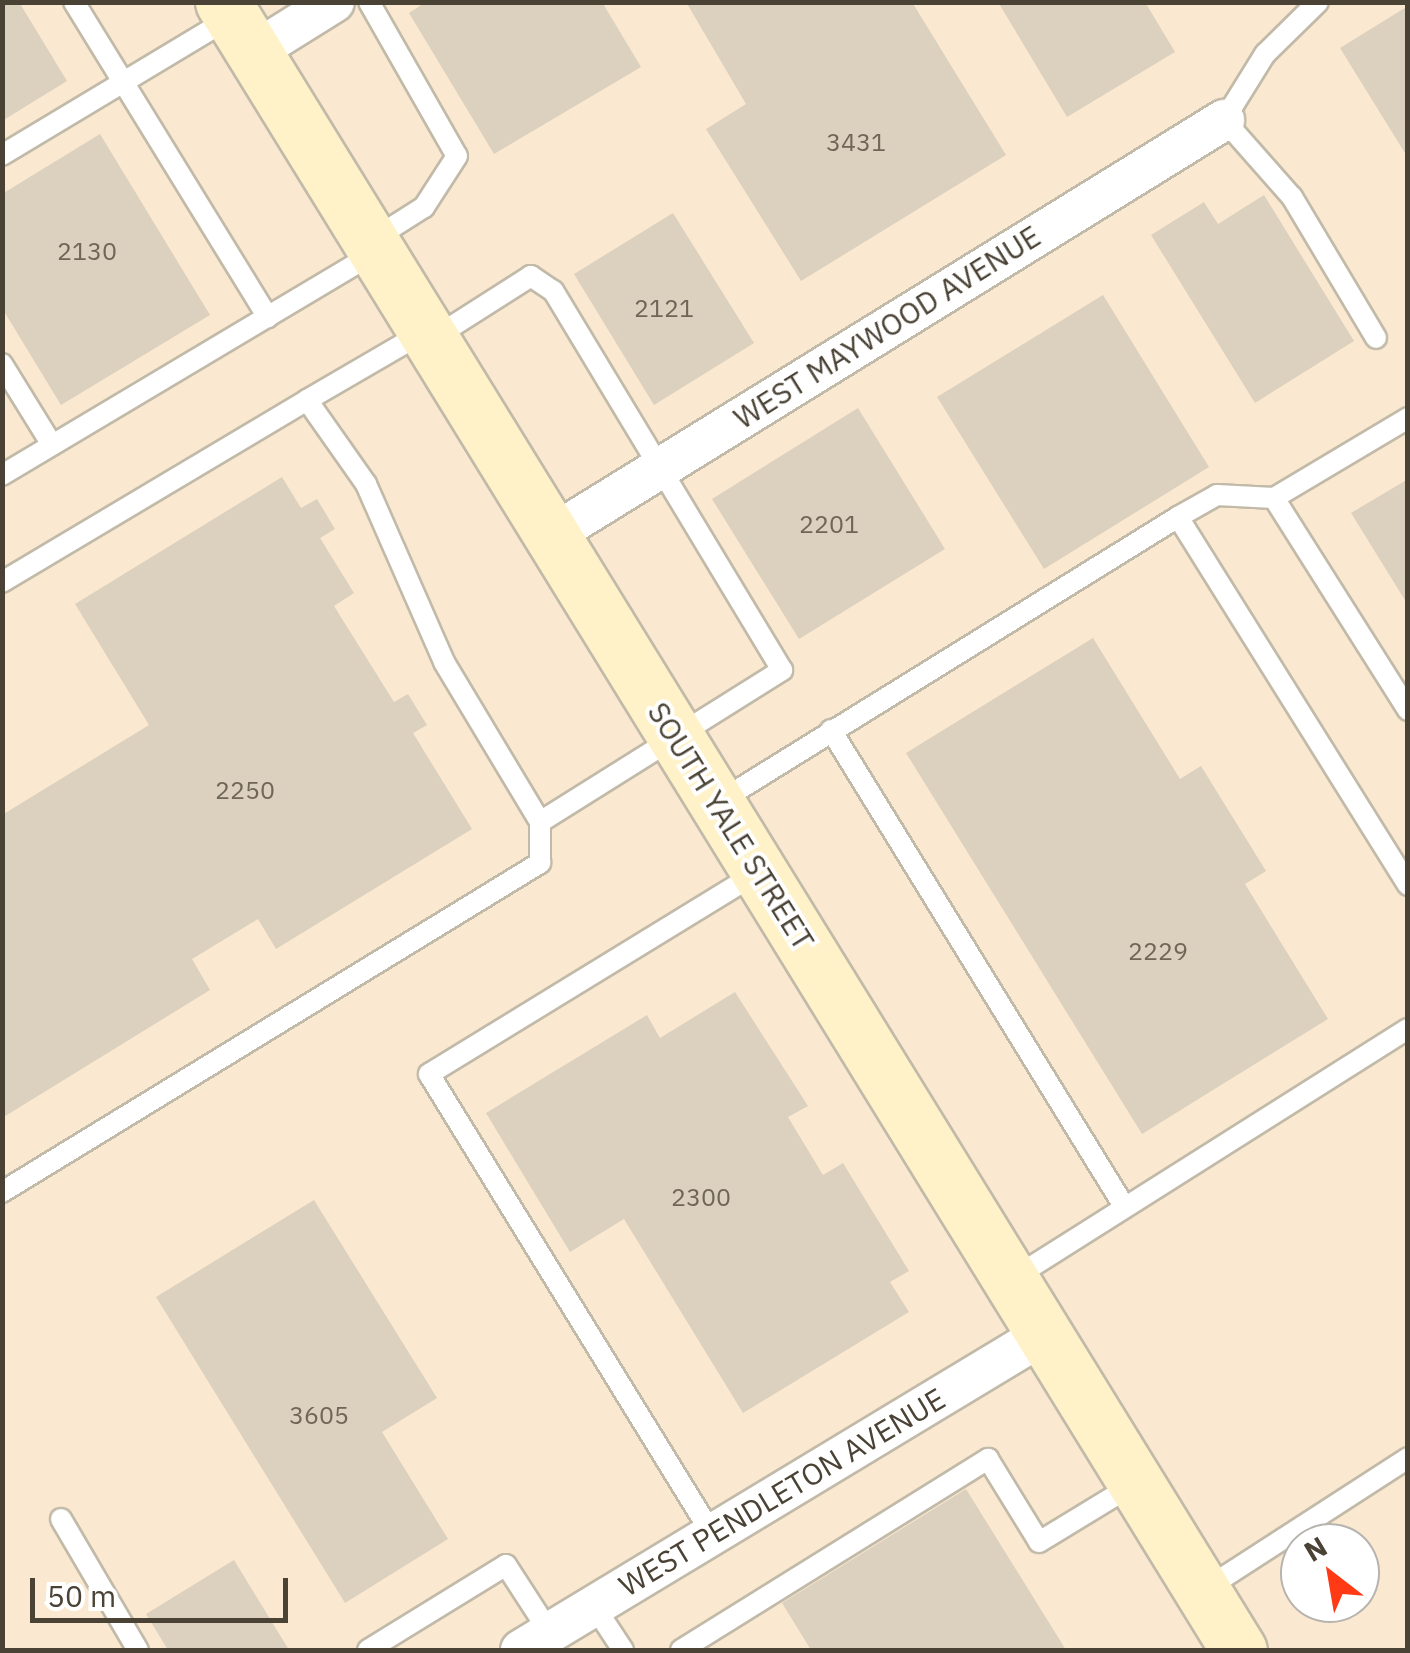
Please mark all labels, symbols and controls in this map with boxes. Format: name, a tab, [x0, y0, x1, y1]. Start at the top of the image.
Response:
house number: 3431	[826, 127, 886, 157]
street label: WEST MAYWOOD AVENUE	[727, 218, 1047, 436]
house number: 2130	[57, 236, 117, 266]
house number: 2121	[634, 293, 694, 323]
house number: 2201	[799, 509, 859, 539]
street label: SOUTH YALE STREET	[640, 696, 822, 956]
house number: 2250	[215, 775, 275, 805]
house number: 2229	[1128, 936, 1188, 966]
house number: 2300	[671, 1182, 731, 1212]
street label: WEST PENDLETON AVENUE	[612, 1380, 952, 1604]
house number: 3605	[289, 1400, 349, 1430]
north arrow	[1280, 1523, 1380, 1623]
text: N	[1297, 1527, 1334, 1570]
scale bar	[35, 1558, 292, 1620]
text: 50 m	[47, 1576, 116, 1615]

